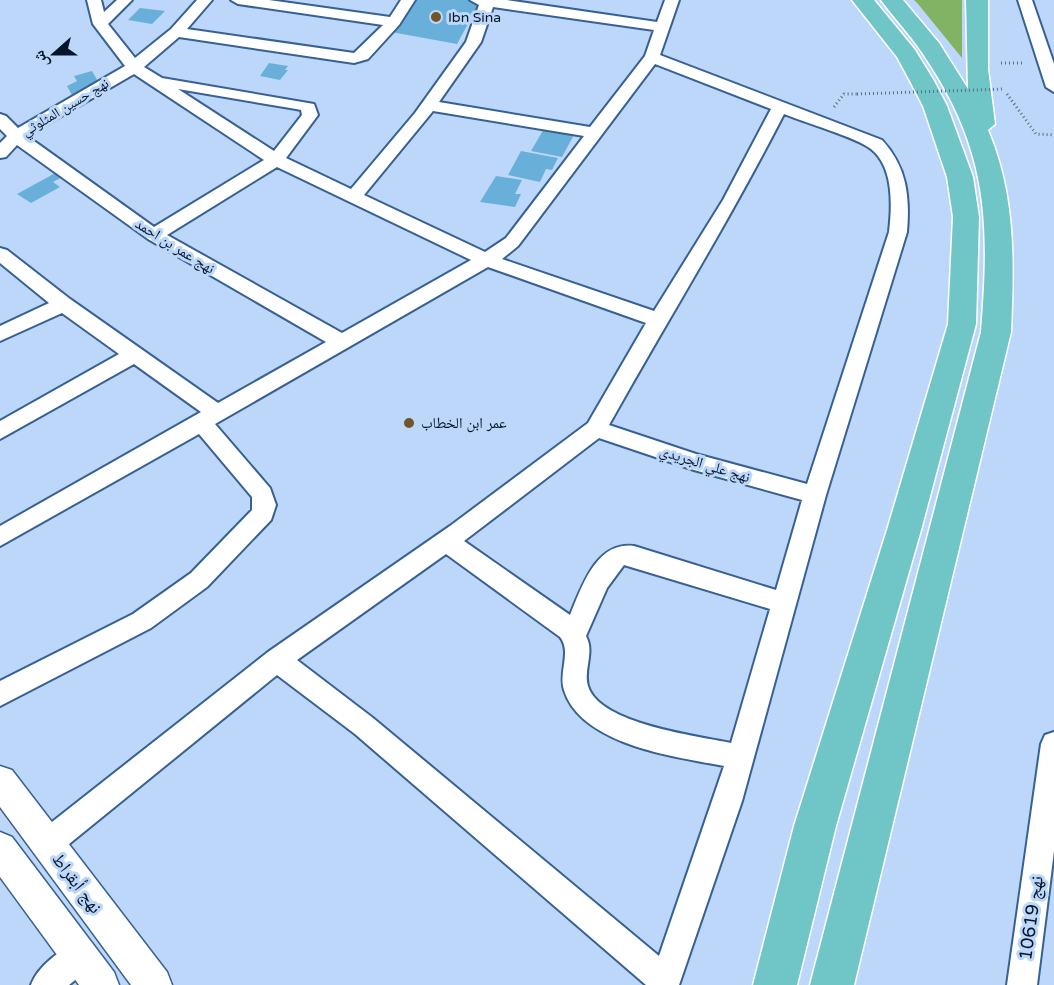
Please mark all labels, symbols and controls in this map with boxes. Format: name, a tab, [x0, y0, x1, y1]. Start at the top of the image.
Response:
place label: Ibn Sina	[448, 9, 501, 26]
marker: Ibn Sina	[429, 10, 443, 24]
north arrow	[24, 24, 84, 84]
text: ش	[29, 47, 53, 71]
street label: نهج حسين المثلوثي	[19, 75, 113, 142]
street label: نهج عمر بن احمد	[131, 214, 218, 279]
place label: عمر ابن الخطاب	[421, 414, 507, 433]
marker: عمر ابن الخطاب	[402, 416, 416, 430]
street label: نهج علي الجريدي	[657, 442, 752, 489]
street label: نهج أبقراط	[46, 848, 107, 918]
street label: نهج 10619	[1014, 874, 1049, 962]

